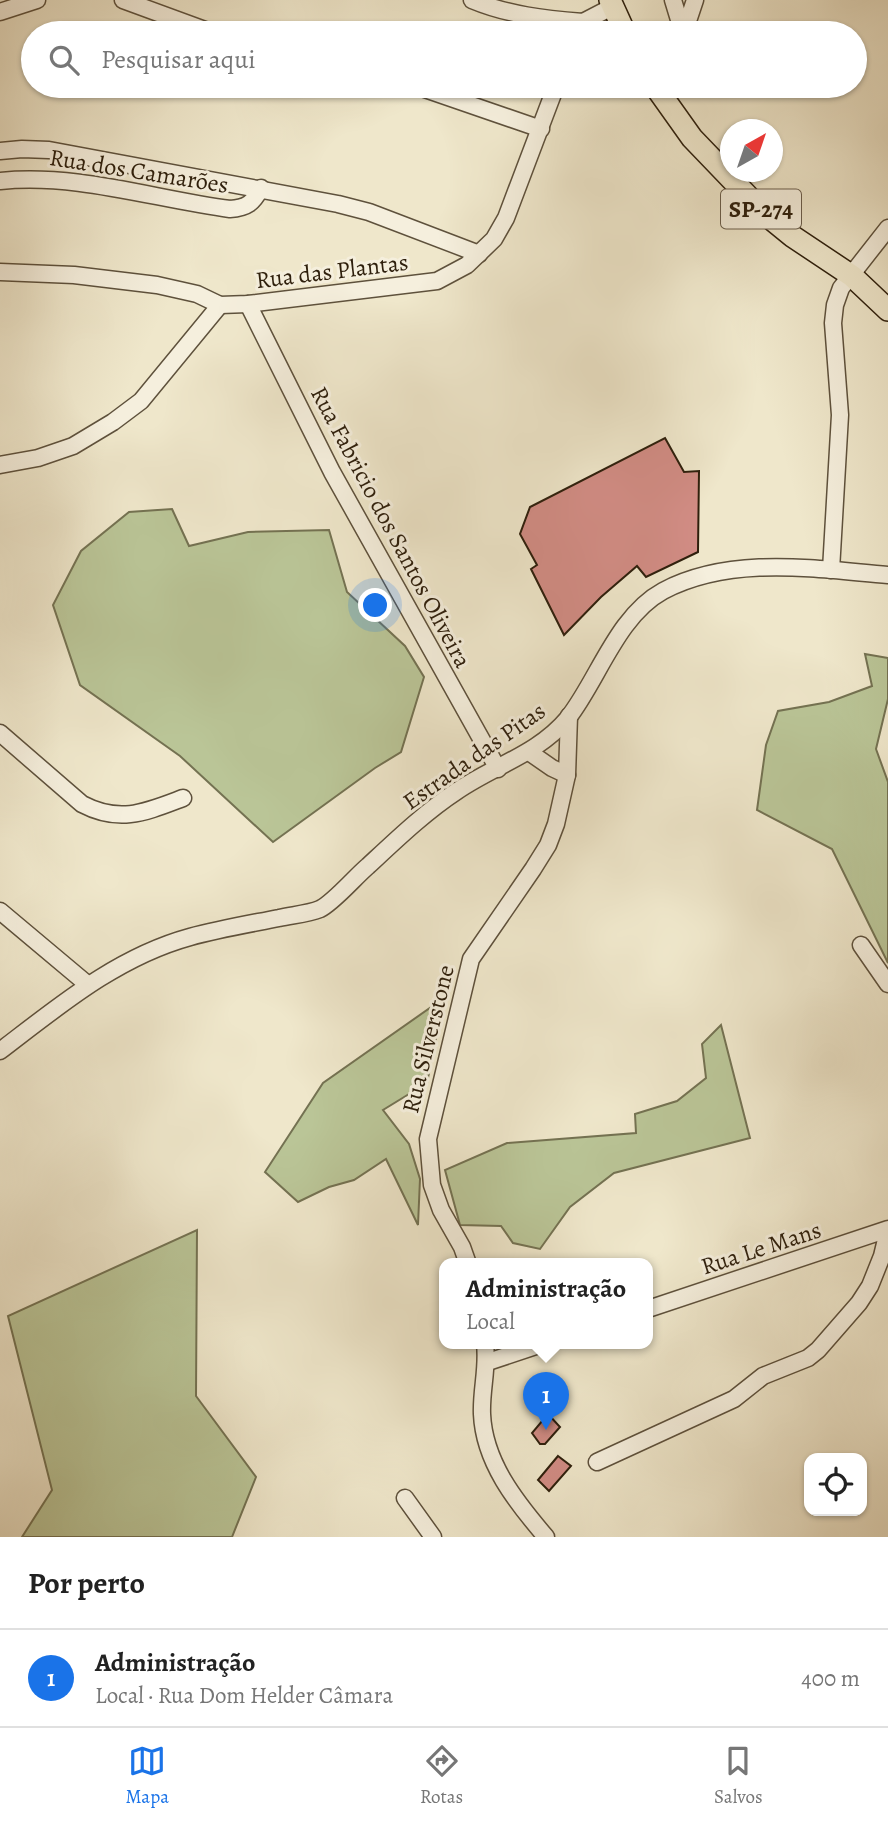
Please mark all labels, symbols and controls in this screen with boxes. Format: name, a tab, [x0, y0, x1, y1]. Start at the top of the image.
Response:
search box	[21, 21, 867, 98]
icon: search	[45, 41, 83, 79]
text: Pesquisar aqui	[101, 42, 256, 77]
north arrow	[720, 119, 783, 182]
street label: Rua dos Camarões	[47, 141, 231, 201]
road number: SP-274	[721, 190, 801, 229]
street label: Rua das Plantas	[254, 246, 410, 296]
street label: Rua Fabricio dos Santos Oliveira	[303, 381, 479, 674]
your location	[358, 588, 392, 622]
street label: Estrada das Pitas	[396, 695, 552, 817]
street label: Rua Silverstone	[394, 962, 462, 1116]
street label: Rua Le Mans	[697, 1214, 825, 1282]
popup	[439, 1258, 653, 1349]
text: Administração	[466, 1271, 626, 1306]
text: Local	[466, 1306, 515, 1337]
pin: 1	[523, 1372, 569, 1430]
map controls	[804, 1453, 867, 1516]
button: locate	[804, 1453, 867, 1516]
text: Por perto	[28, 1563, 145, 1603]
text: Administração	[95, 1645, 255, 1680]
text: 1	[47, 1663, 55, 1694]
text: 400 m	[801, 1663, 860, 1694]
text: Local · Rua Dom Helder Câmara	[95, 1680, 393, 1711]
tab: Mapa	[125, 1742, 169, 1810]
tab: Rotas	[420, 1742, 463, 1810]
tab: Salvos	[714, 1742, 763, 1810]

